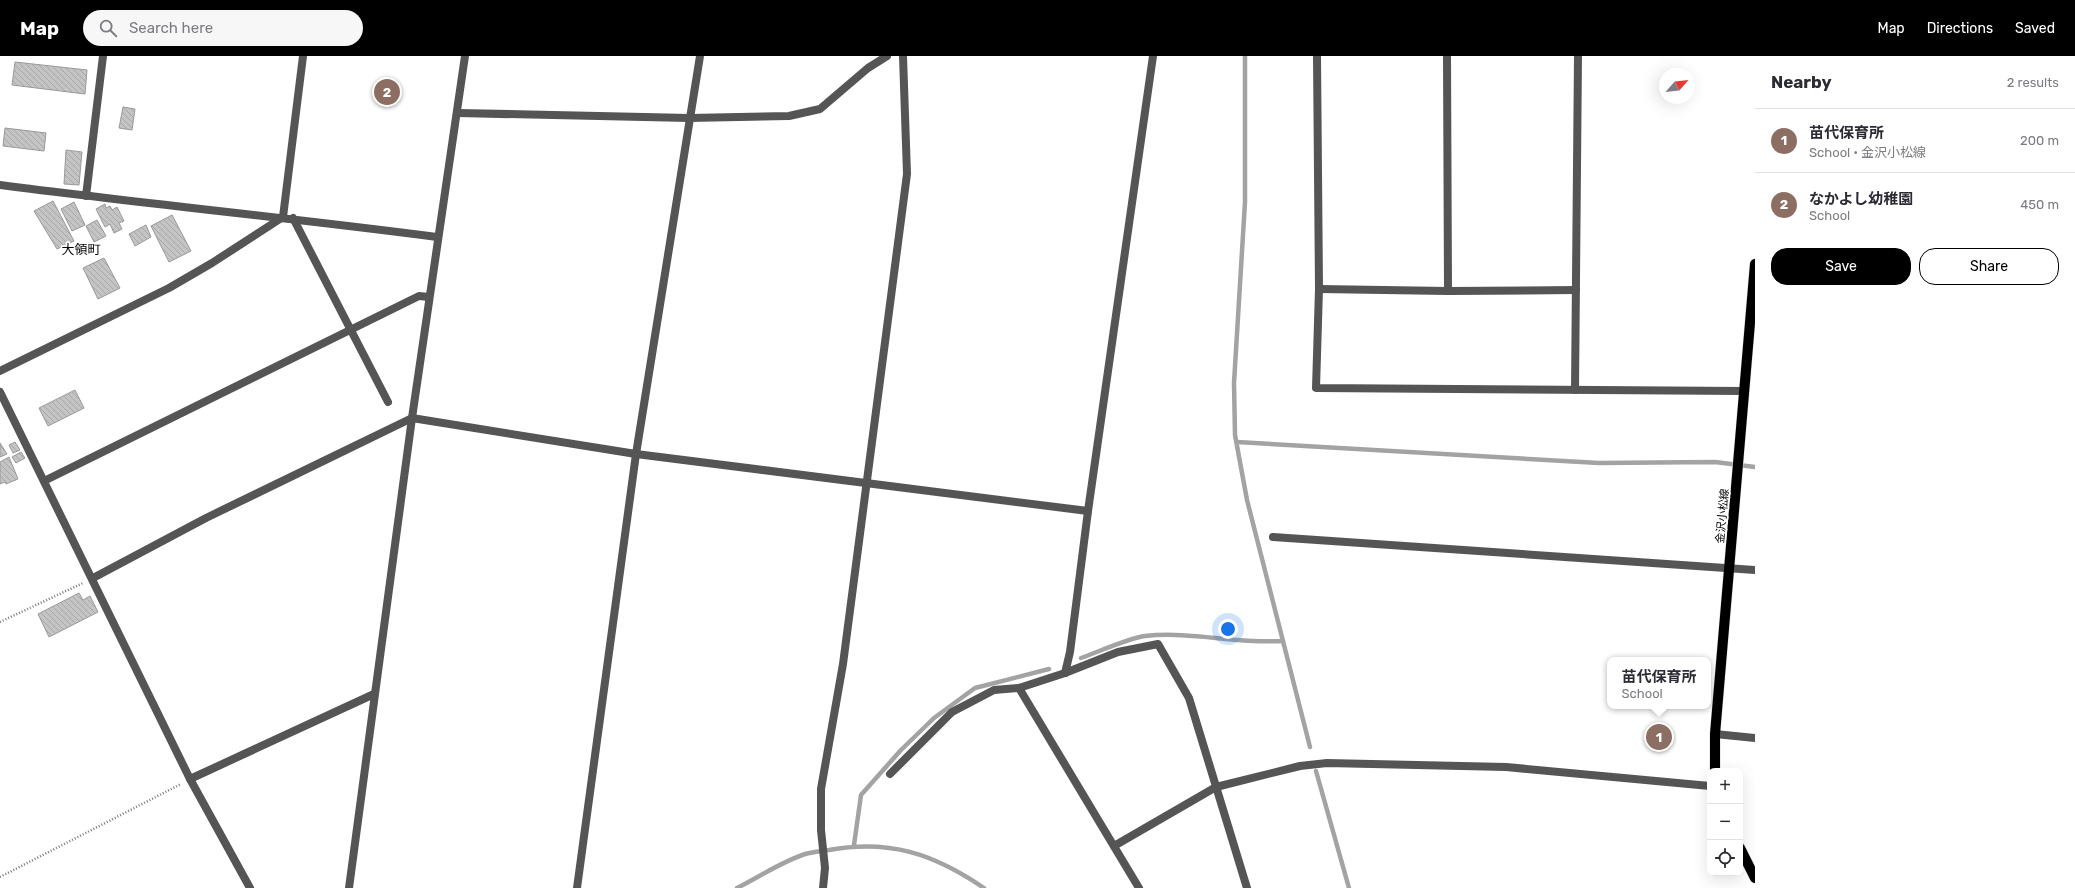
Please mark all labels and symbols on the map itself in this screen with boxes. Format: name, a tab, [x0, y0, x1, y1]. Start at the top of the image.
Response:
north arrow	[1659, 68, 1695, 104]
pin: 2	[374, 77, 400, 107]
district label: 大領町	[61, 242, 101, 257]
street label: 金沢小松線	[1714, 488, 1731, 544]
your location	[1218, 619, 1238, 639]
pin: 1	[1646, 722, 1672, 752]

